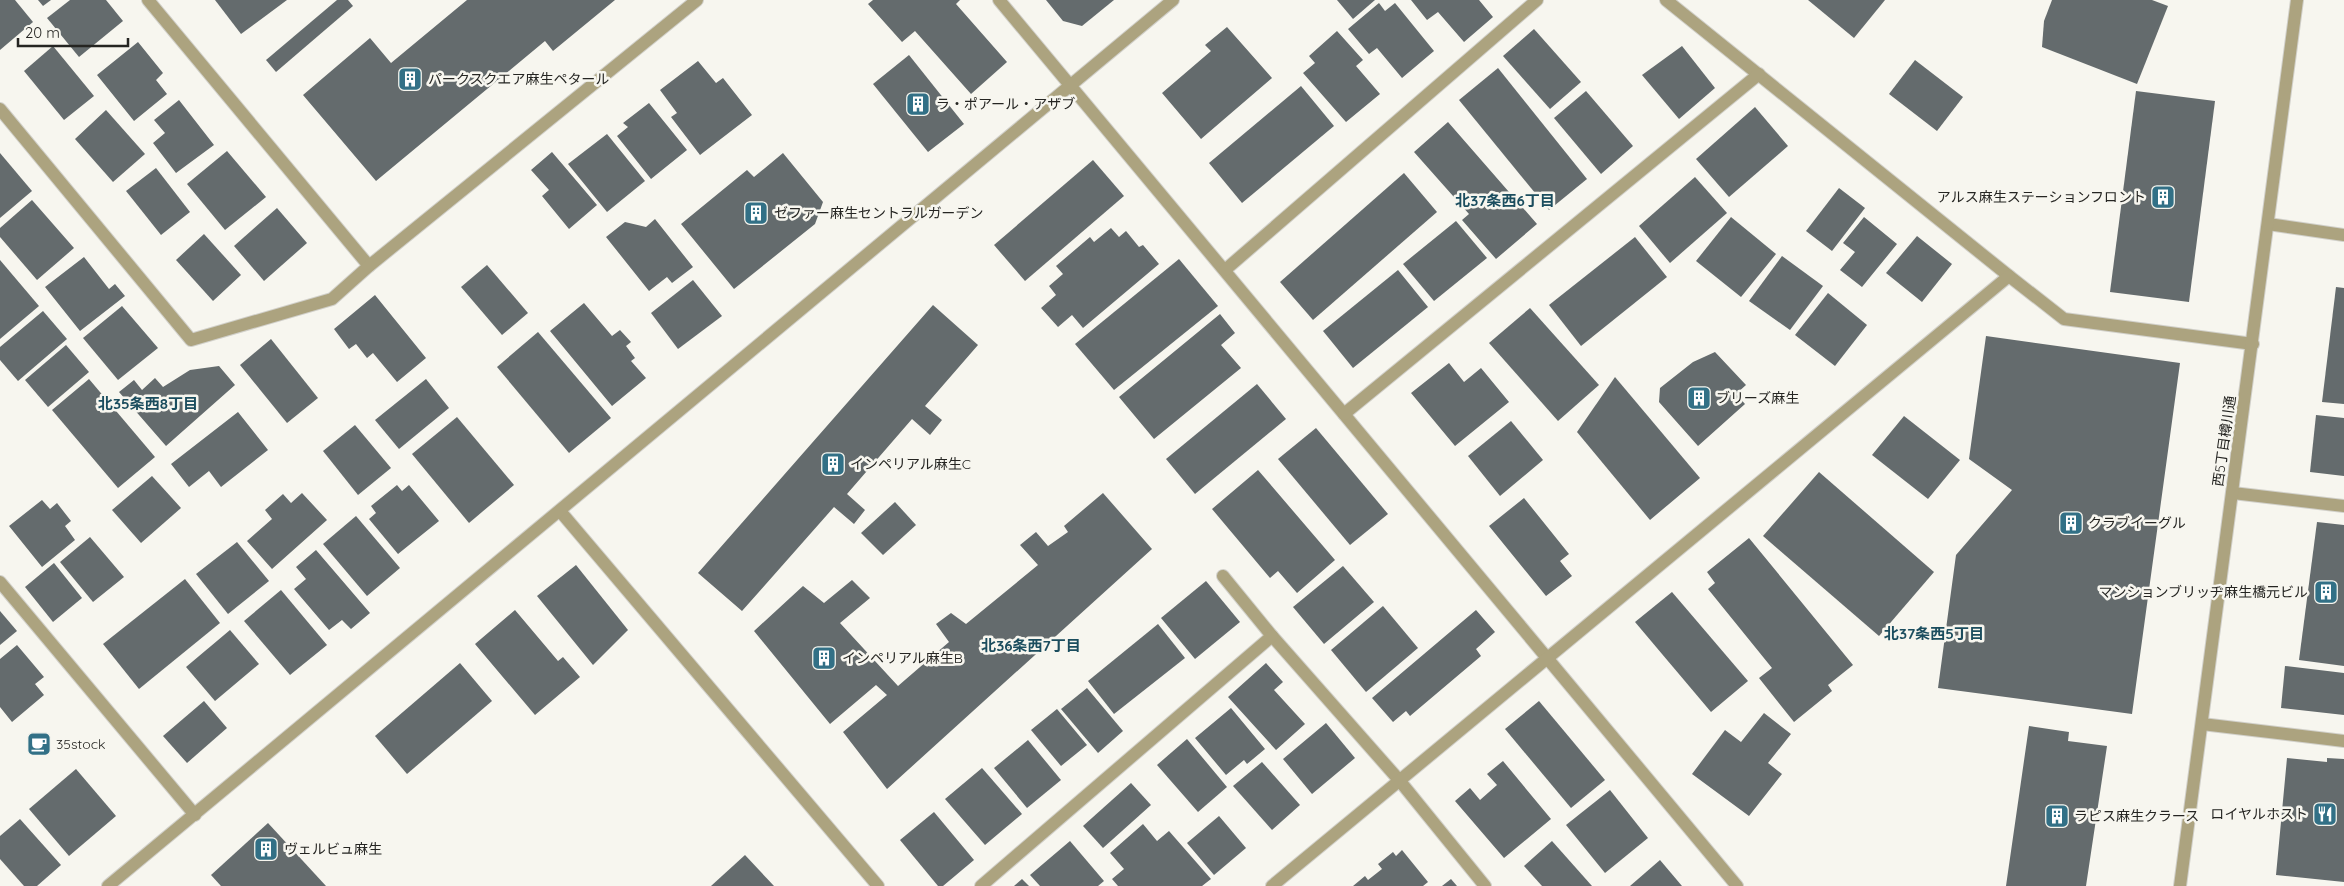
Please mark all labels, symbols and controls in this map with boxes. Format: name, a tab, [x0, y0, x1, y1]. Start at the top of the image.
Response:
scale bar	[18, 15, 128, 47]
text: 20 m	[25, 23, 60, 42]
building icon: パークスクエア麻生ペタール	[397, 66, 423, 92]
place label: パークスクエア麻生ペタール	[428, 70, 610, 88]
building icon: ラ・ポアール・アザブ	[905, 91, 931, 117]
place label: ラ・ポアール・アザブ	[936, 95, 1075, 113]
building icon: アルス麻生ステーションフロント	[2150, 184, 2176, 210]
place label: アルス麻生ステーションフロント	[1937, 188, 2146, 206]
district label: 北37条西6丁目	[1455, 191, 1555, 210]
building icon: ゼファー麻生セントラルガーデン	[743, 200, 769, 226]
place label: ゼファー麻生セントラルガーデン	[774, 204, 984, 222]
building icon: ブリーズ麻生	[1686, 385, 1712, 411]
place label: ブリーズ麻生	[1716, 389, 1799, 407]
district label: 北35条西8丁目	[98, 394, 198, 413]
street label: 西5丁目樽川通	[2209, 394, 2239, 488]
building icon: インペリアル麻生C	[820, 451, 846, 477]
place label: インペリアル麻生C	[850, 455, 971, 473]
building icon: クラブイーグル	[2058, 510, 2084, 536]
place label: クラブイーグル	[2088, 514, 2186, 532]
building icon: マンションブリッヂ麻生橋元ビル	[2313, 579, 2339, 605]
place label: マンションブリッヂ麻生橋元ビル	[2098, 583, 2308, 601]
district label: 北37条西5丁目	[1884, 624, 1984, 643]
district label: 北36条西7丁目	[981, 636, 1081, 655]
building icon: インペリアル麻生B	[811, 645, 837, 671]
place label: インペリアル麻生B	[842, 649, 963, 667]
cafe icon: 35stock	[26, 731, 52, 757]
place label: 35stock	[56, 735, 105, 753]
restaurant icon: ロイヤルホスト	[2312, 801, 2338, 827]
building icon: ラピス麻生クラース	[2044, 803, 2070, 829]
place label: ロイヤルホスト	[2210, 805, 2308, 823]
place label: ラピス麻生クラース	[2074, 807, 2199, 825]
building icon: ヴェルビュ麻生	[253, 836, 279, 862]
place label: ヴェルビュ麻生	[284, 840, 382, 858]

